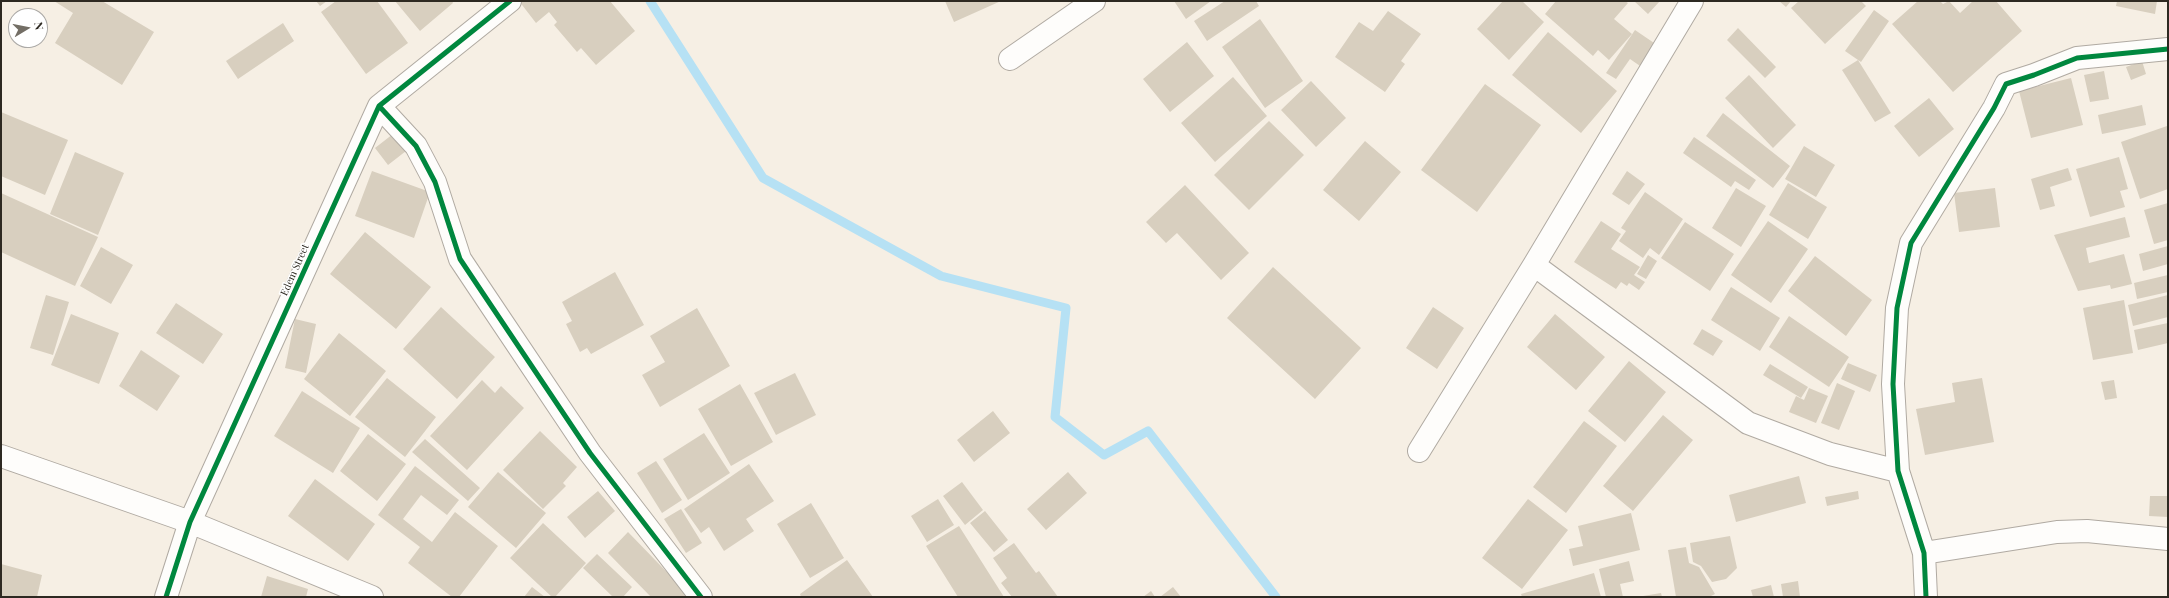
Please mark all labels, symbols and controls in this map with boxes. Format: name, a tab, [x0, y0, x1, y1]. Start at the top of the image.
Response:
north arrow	[8, 8, 48, 48]
text: N	[31, 21, 47, 31]
street label: Edem Street	[278, 242, 312, 298]

